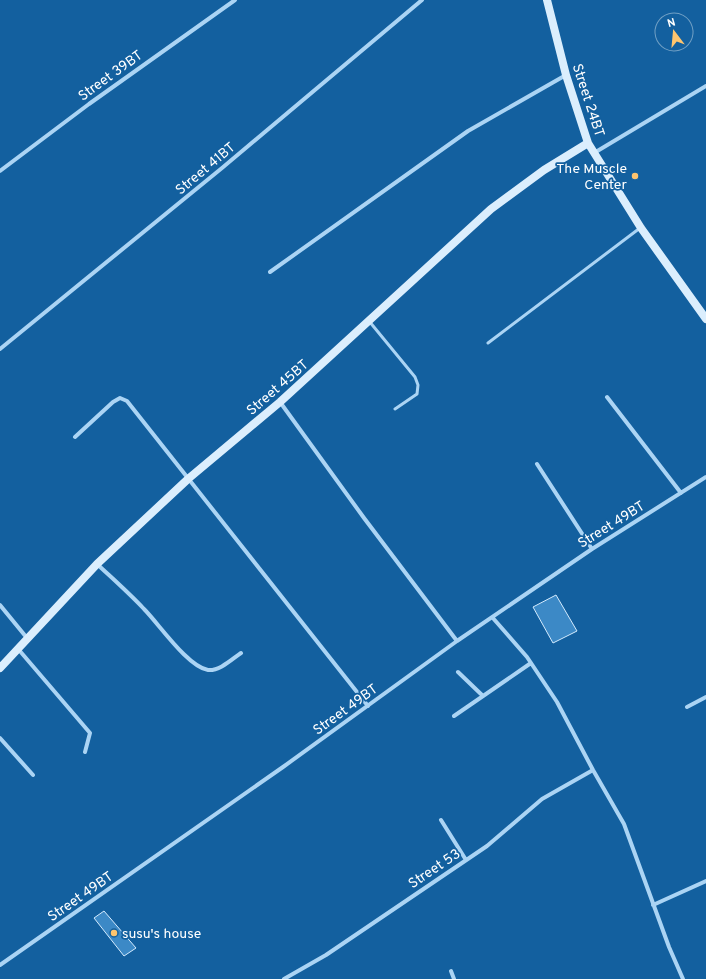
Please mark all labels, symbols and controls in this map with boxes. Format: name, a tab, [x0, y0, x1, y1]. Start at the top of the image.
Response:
north arrow	[654, 12, 694, 52]
text: N	[666, 16, 677, 31]
street label: Street 39BT	[75, 47, 146, 105]
street label: Street 24BT	[568, 62, 607, 139]
street label: Street 41BT	[173, 139, 239, 199]
place label: The Muscle Center	[556, 161, 628, 194]
marker: The Muscle Center	[630, 171, 640, 181]
street label: Street 45BT	[244, 357, 312, 420]
street label: Street 49BT	[575, 498, 648, 553]
street label: Street 49BT	[310, 681, 382, 739]
street label: Street 53	[406, 846, 464, 893]
street label: Street 49BT	[45, 869, 117, 926]
place label: susu's house	[122, 926, 201, 943]
marker: susu's house	[109, 928, 119, 938]

